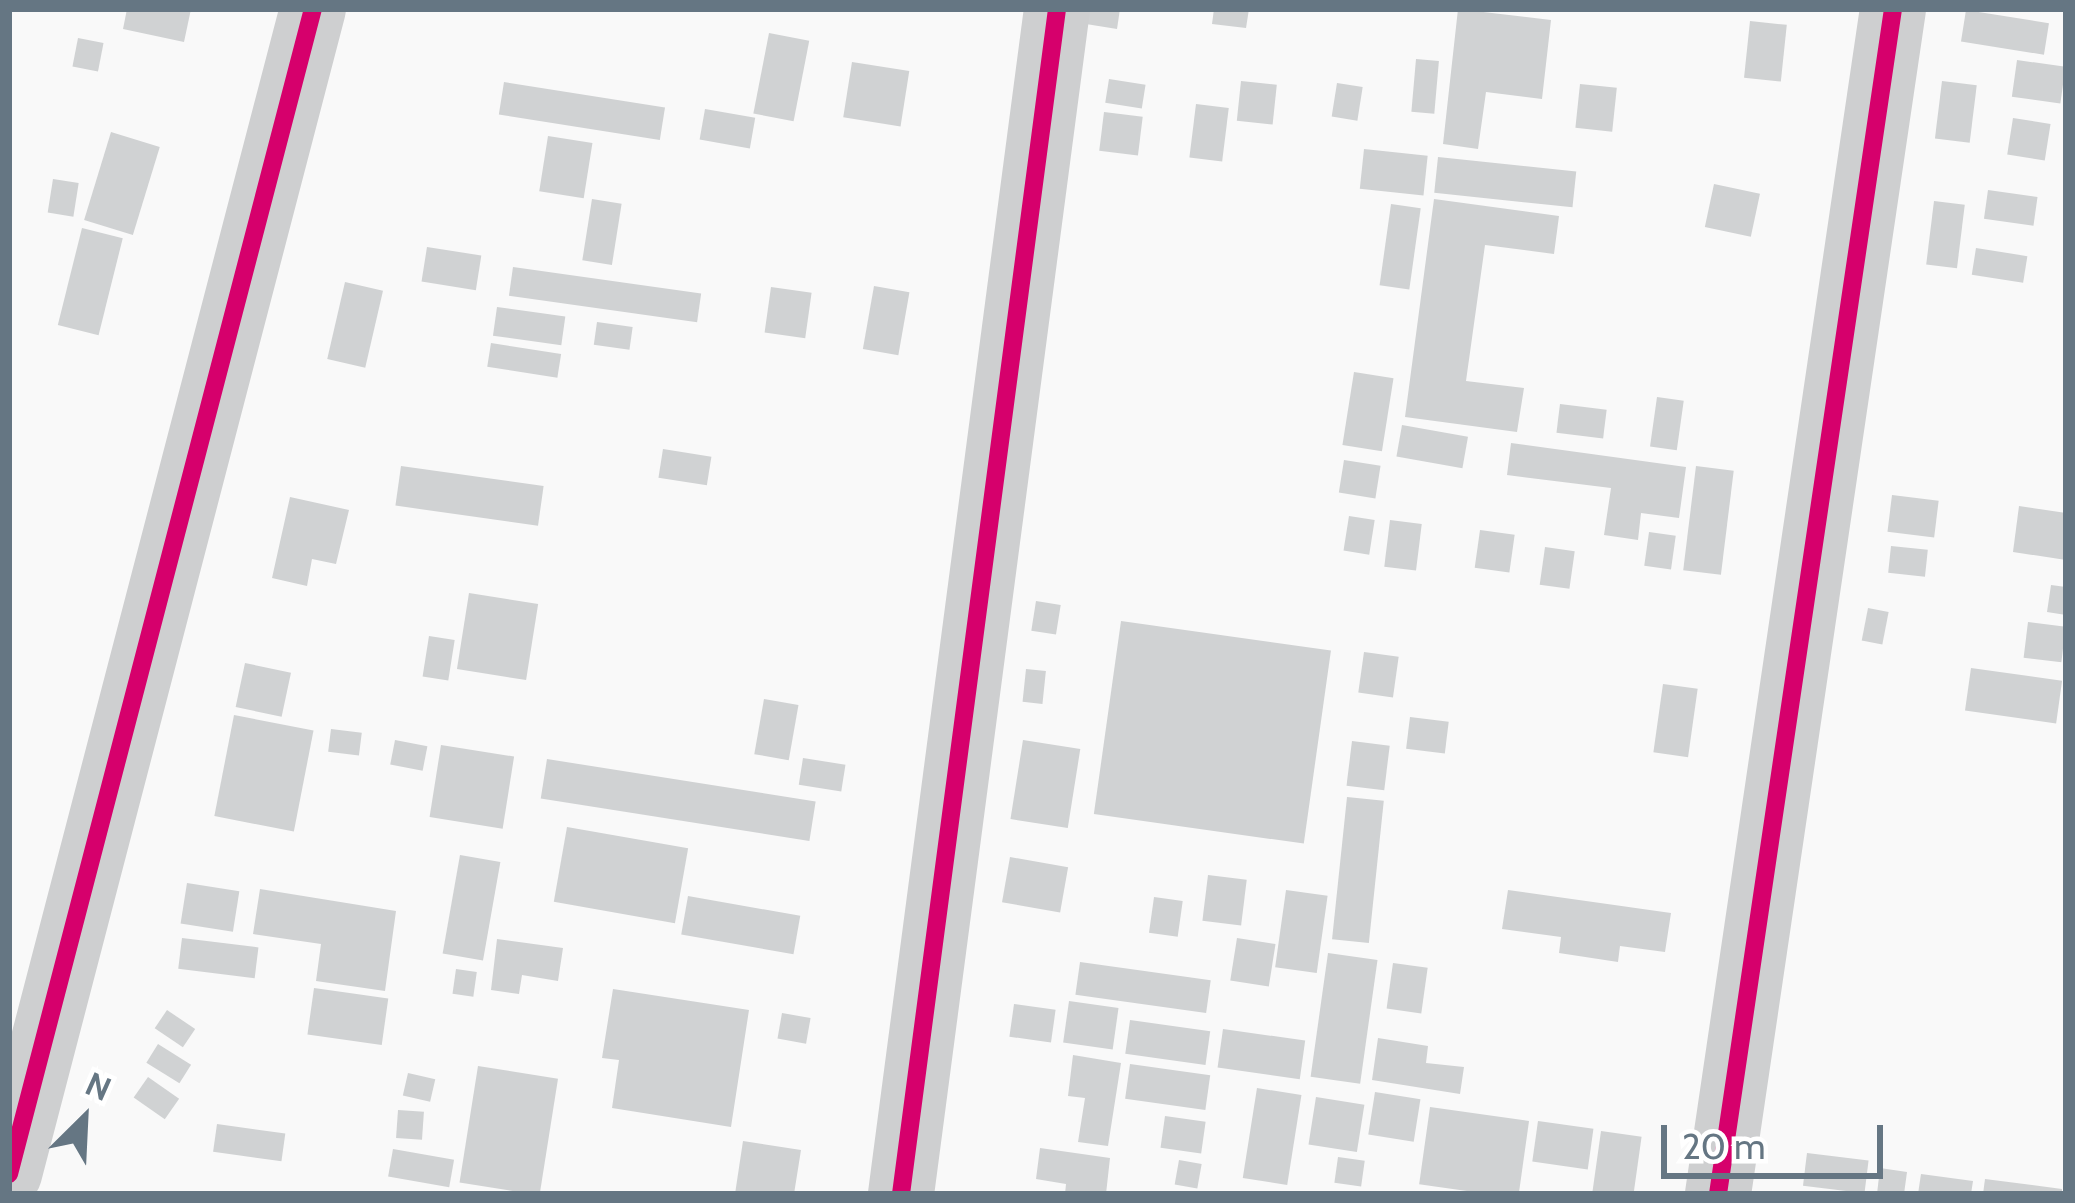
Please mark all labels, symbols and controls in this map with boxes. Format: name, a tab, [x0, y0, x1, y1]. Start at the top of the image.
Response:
north arrow	[24, 1059, 144, 1179]
text: N	[80, 1063, 117, 1109]
scale bar	[1667, 1101, 1889, 1175]
text: 20 m	[1682, 1124, 1766, 1168]

